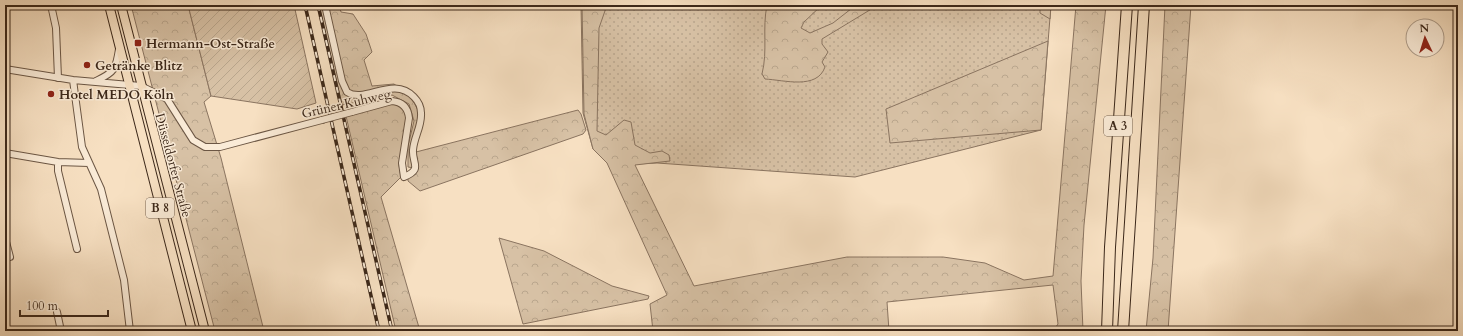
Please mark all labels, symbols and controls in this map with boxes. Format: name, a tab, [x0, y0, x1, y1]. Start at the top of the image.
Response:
north arrow	[1405, 18, 1445, 58]
text: N	[1419, 21, 1430, 36]
place label: Hermann-Ost-Straße	[146, 35, 275, 53]
marker: Hermann-Ost-Straße	[133, 38, 143, 48]
place label: Getränke Blitz	[95, 57, 183, 75]
marker: Getränke Blitz	[82, 60, 92, 70]
street label: Grüner Kuhweg	[300, 85, 393, 123]
place label: Hotel MEDO Köln	[59, 86, 174, 104]
marker: Hotel MEDO Köln	[46, 89, 56, 99]
street label: Düsseldorfer Straße	[150, 111, 196, 219]
road number: A 3	[1104, 116, 1132, 136]
road number: B 8	[146, 198, 174, 218]
scale bar	[20, 292, 108, 318]
text: 100 m	[26, 298, 59, 314]

